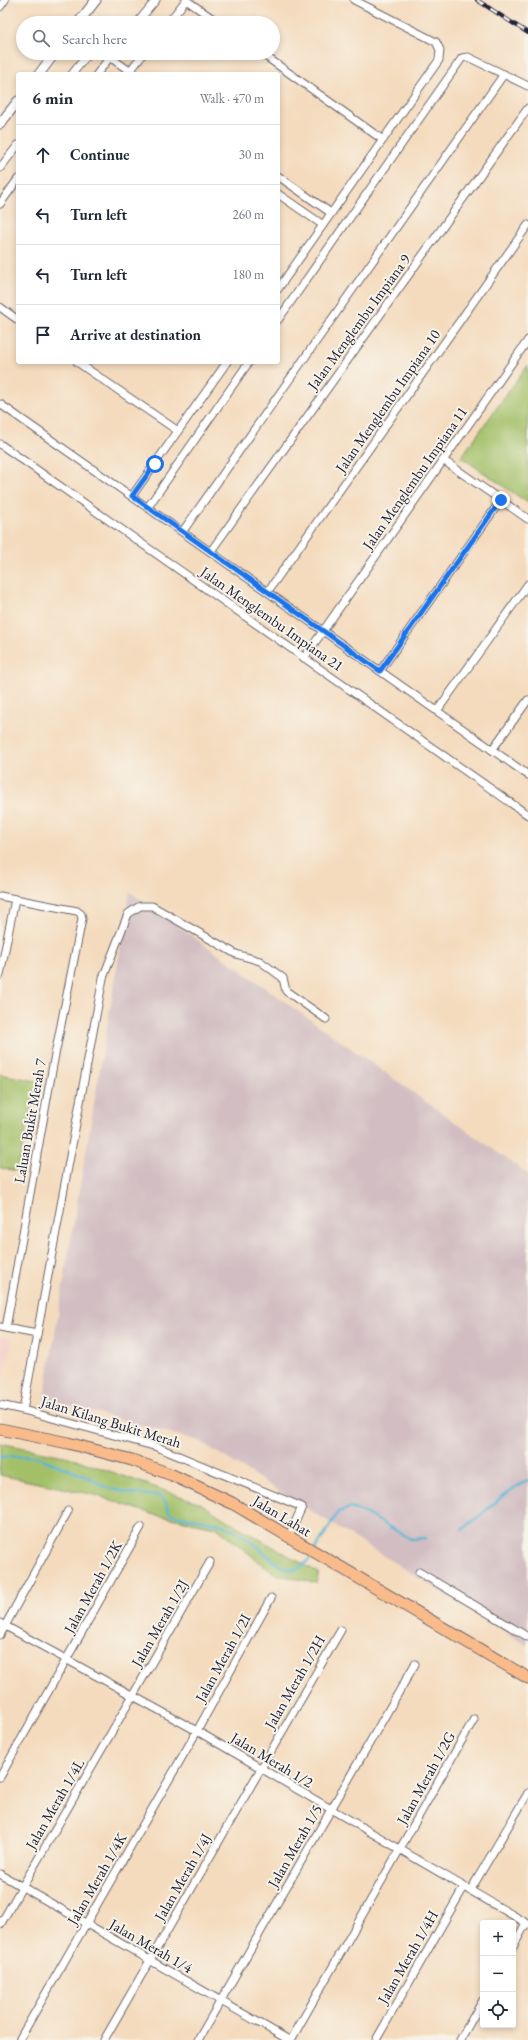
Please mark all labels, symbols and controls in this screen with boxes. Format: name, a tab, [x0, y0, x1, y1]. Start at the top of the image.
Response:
search box	[16, 16, 280, 60]
icon: search	[30, 27, 52, 49]
text: Search here	[62, 29, 127, 48]
text: 6 min	[32, 87, 73, 109]
text: Walk · 470 m	[200, 90, 264, 107]
icon: ahead	[32, 144, 54, 166]
text: Continue	[70, 145, 130, 164]
text: 30 m	[239, 146, 264, 163]
icon: left	[32, 204, 54, 226]
text: Turn left	[70, 205, 127, 224]
text: 260 m	[233, 206, 264, 223]
street label: Jalan Menglembu Impiana 9	[302, 250, 414, 395]
icon: left	[32, 264, 54, 286]
text: Turn left	[70, 265, 127, 284]
text: 180 m	[233, 266, 264, 283]
icon: arrive	[32, 324, 54, 346]
text: Arrive at destination	[70, 325, 201, 344]
street label: Jalan Menglembu Impiana 10	[330, 325, 444, 478]
street label: Jalan Menglembu Impiana 11	[357, 402, 471, 555]
route start	[146, 455, 164, 473]
route end	[492, 491, 510, 509]
street label: Jalan Menglembu Impiana 21	[195, 561, 348, 675]
street label: Laluan Bukit Merah 7	[9, 1056, 50, 1185]
street label: Jalan Kilang Bukit Merah	[37, 1391, 184, 1452]
street label: Jalan Lahat	[248, 1490, 315, 1541]
street label: Jalan Merah 1/2K	[58, 1536, 126, 1638]
street label: Jalan Merah 1/2J	[126, 1576, 192, 1672]
street label: Jalan Merah 1/2I	[190, 1610, 255, 1707]
street label: Jalan Merah 1/2H	[259, 1632, 329, 1734]
street label: Jalan Merah 1/2	[226, 1727, 318, 1792]
street label: Jalan Merah 1/2G	[391, 1728, 459, 1829]
street label: Jalan Merah 1/4L	[20, 1755, 88, 1854]
street label: Jalan Merah 1/5	[262, 1801, 326, 1892]
street label: Jalan Merah 1/4K	[62, 1829, 131, 1930]
street label: Jalan Merah 1/4J	[149, 1830, 215, 1926]
street label: Jalan Merah 1/4H	[372, 1907, 442, 2009]
street label: Jalan Merah 1/4	[105, 1913, 197, 1977]
map controls	[480, 1920, 516, 2028]
button: +	[480, 1920, 516, 1956]
button: −	[480, 1956, 516, 1992]
button: locate	[480, 1992, 516, 2028]

